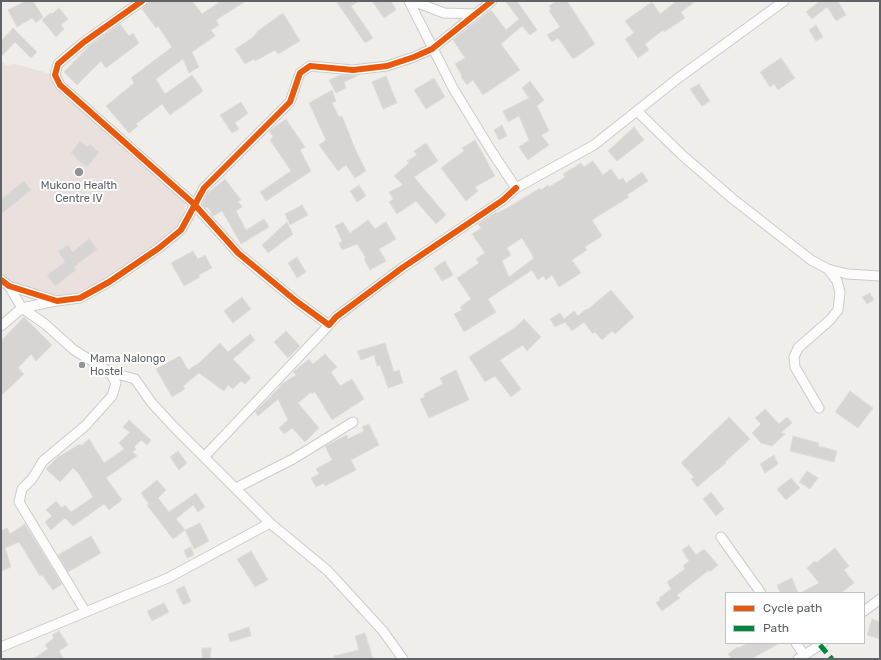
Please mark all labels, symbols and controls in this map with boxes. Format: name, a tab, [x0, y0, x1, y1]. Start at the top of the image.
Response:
marker: Mukono Health Centre IV	[73, 166, 85, 178]
place label: Mukono Health Centre IV	[41, 179, 117, 205]
place label: Mama Nalongo Hostel	[90, 352, 166, 378]
marker: Mama Nalongo Hostel	[77, 360, 87, 370]
legend	[725, 592, 865, 644]
text: Cycle path	[763, 601, 822, 615]
text: Path	[763, 621, 789, 635]

